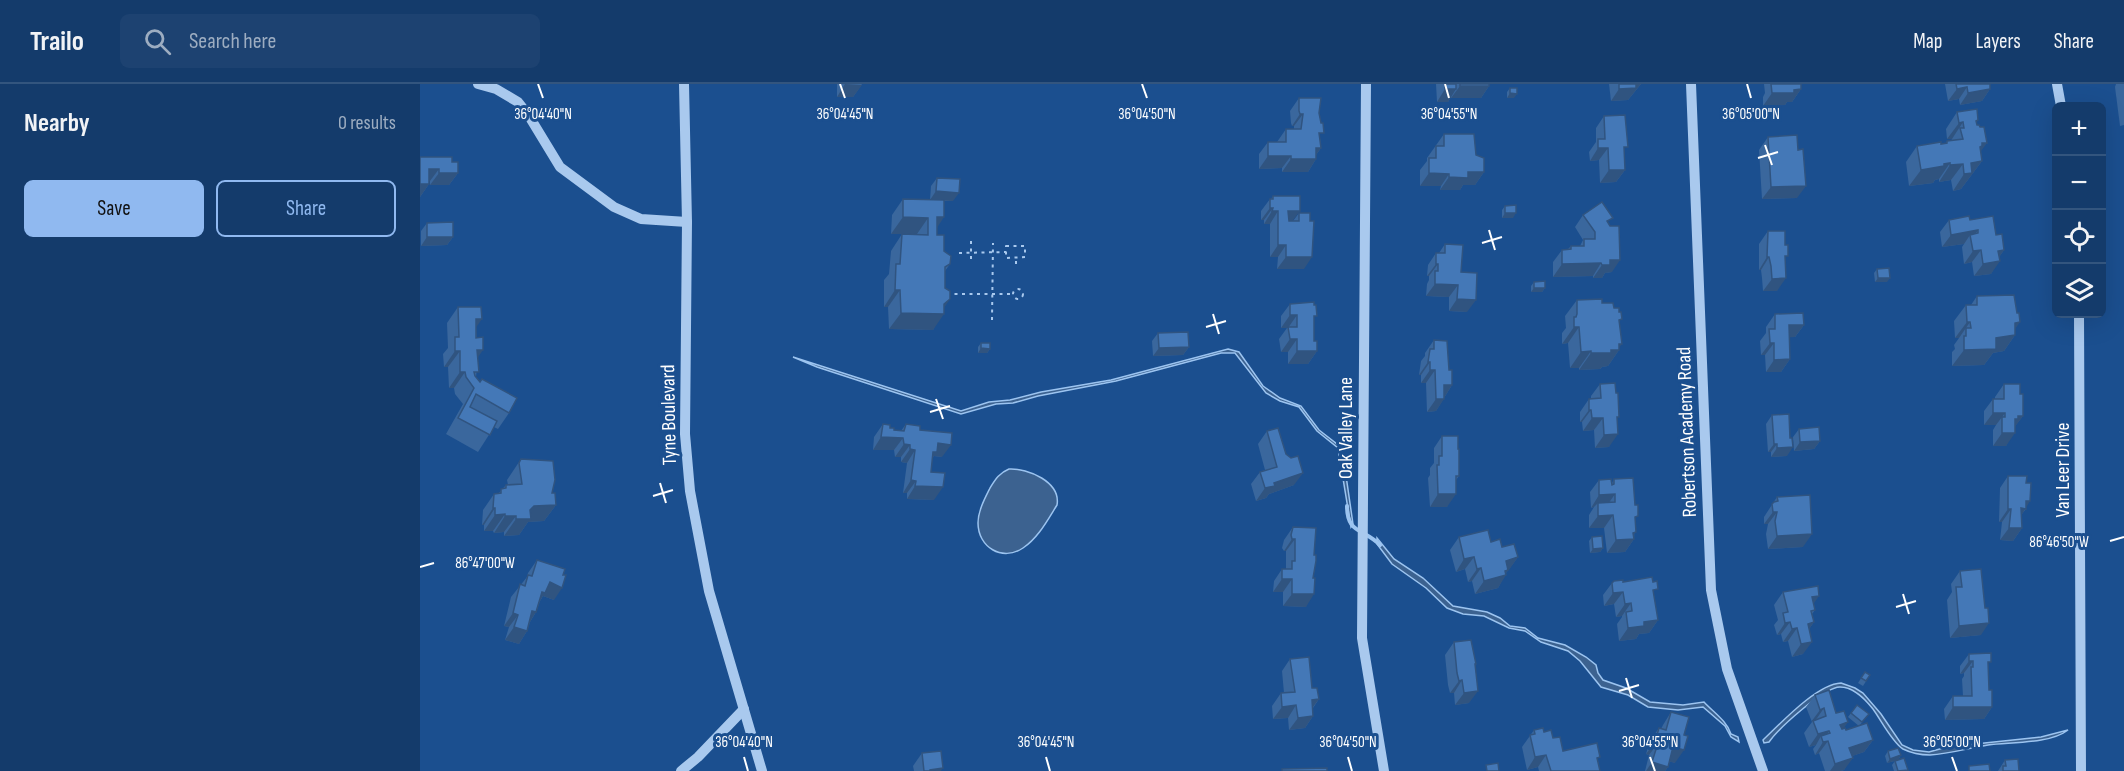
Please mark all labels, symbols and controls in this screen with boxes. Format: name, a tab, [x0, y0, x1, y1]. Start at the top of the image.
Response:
search box	[120, 14, 540, 68]
text: Trailo	[30, 25, 84, 58]
icon: search	[141, 25, 174, 58]
text: Search here	[189, 28, 276, 55]
text: Map	[1913, 29, 1942, 54]
text: Layers	[1975, 29, 2021, 54]
text: Share	[2054, 29, 2094, 54]
map controls	[2052, 102, 2106, 318]
button: +	[2052, 102, 2106, 156]
text: 36°04'40"N	[514, 105, 572, 124]
text: 36°04'45"N	[817, 105, 874, 124]
text: 36°04'50"N	[1118, 105, 1176, 124]
text: 36°04'55"N	[1421, 105, 1477, 124]
text: 36°05'00"N	[1722, 105, 1780, 124]
text: Nearby	[24, 108, 90, 139]
text: 0 results	[338, 111, 396, 135]
button: −	[2052, 156, 2106, 210]
button: Save	[24, 180, 204, 237]
button: Share	[216, 180, 396, 237]
button: locate	[2052, 210, 2106, 264]
button: layers	[2052, 264, 2106, 318]
street label: Robertson Academy Road	[1672, 346, 1702, 518]
street label: Tyne Boulevard	[656, 364, 682, 466]
street label: Oak Valley Lane	[1334, 377, 1358, 479]
street label: Van Leer Drive	[2051, 423, 2075, 517]
text: 86°46'50"W	[2029, 533, 2089, 552]
text: 86°47'00"W	[455, 554, 515, 573]
text: 36°04'40"N	[715, 733, 773, 752]
text: 36°04'45"N	[1018, 733, 1075, 752]
text: 36°04'50"N	[1319, 733, 1377, 752]
text: 36°04'55"N	[1622, 733, 1678, 752]
text: 36°05'00"N	[1923, 733, 1981, 752]

